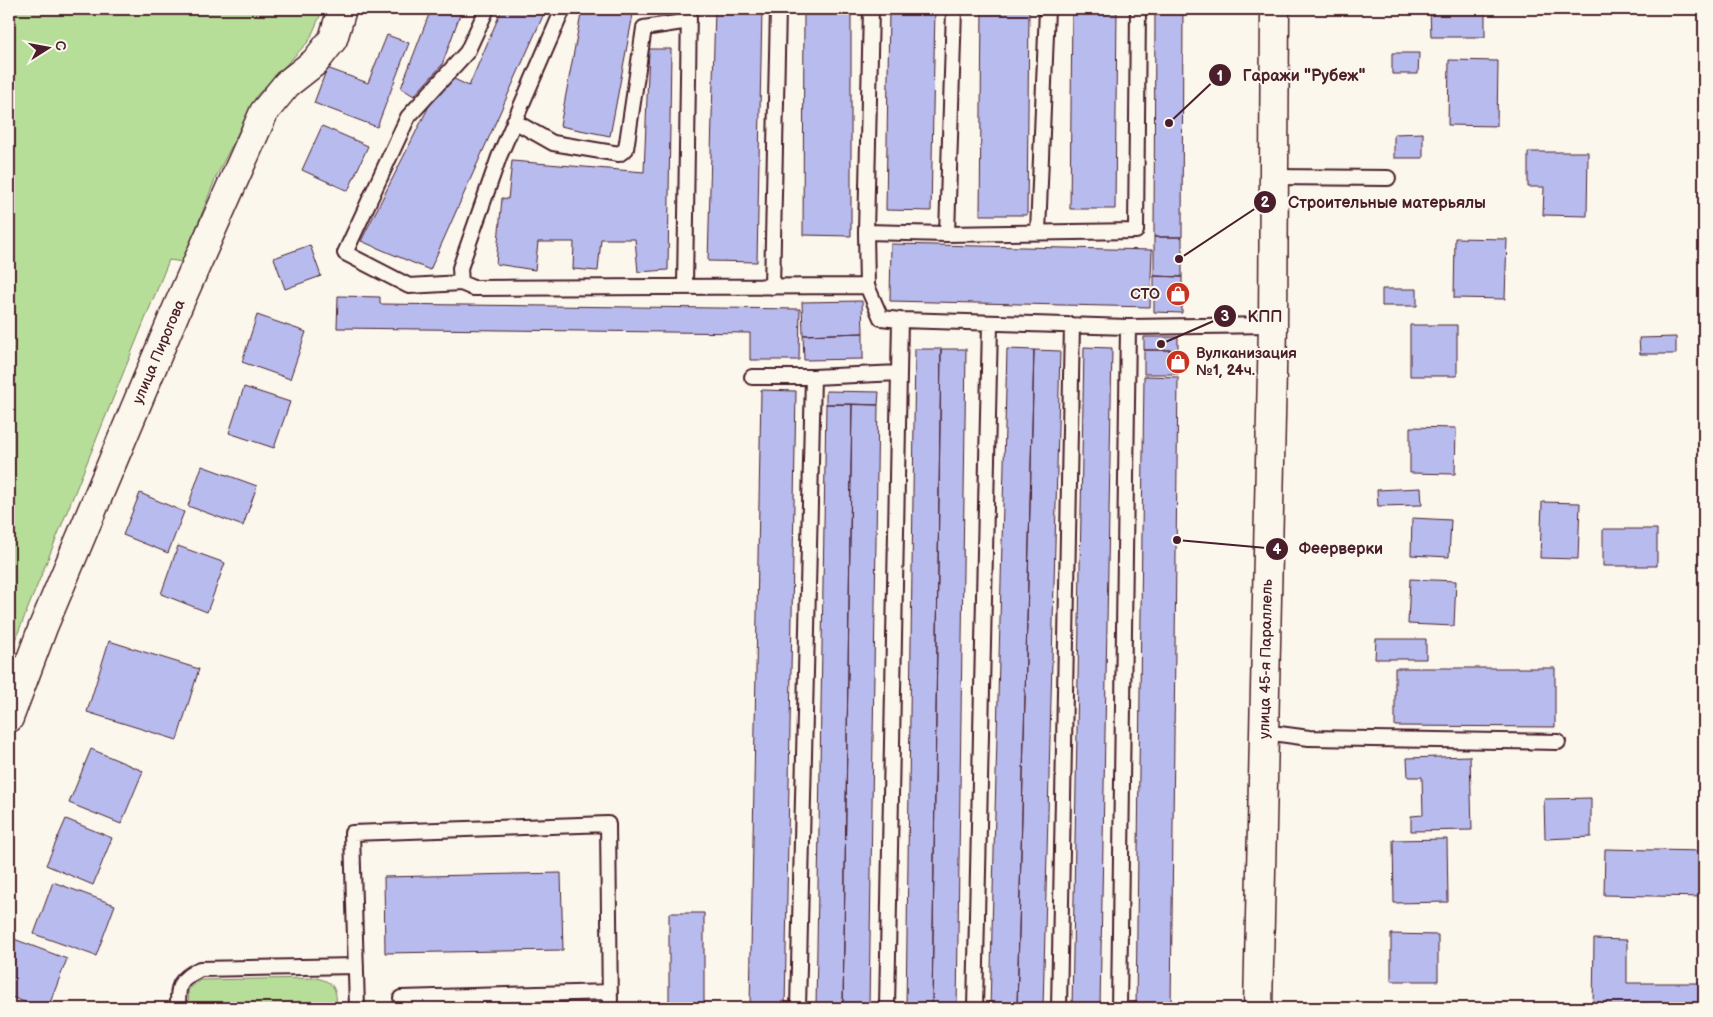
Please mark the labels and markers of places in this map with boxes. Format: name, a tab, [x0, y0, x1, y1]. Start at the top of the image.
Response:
callout: Гаражи "Рубеж"	[1208, 60, 1375, 91]
callout: Строительные матерьялы	[1253, 186, 1496, 217]
shop icon: СТО	[1165, 281, 1191, 307]
place label: СТО	[1130, 285, 1160, 304]
callout: КПП	[1212, 301, 1292, 332]
place label: Вулканизация №1, 24ч.	[1196, 344, 1297, 380]
shop icon: Вулканизация №1, 24ч.	[1165, 349, 1191, 375]
callout: Феерверки	[1264, 533, 1393, 564]

